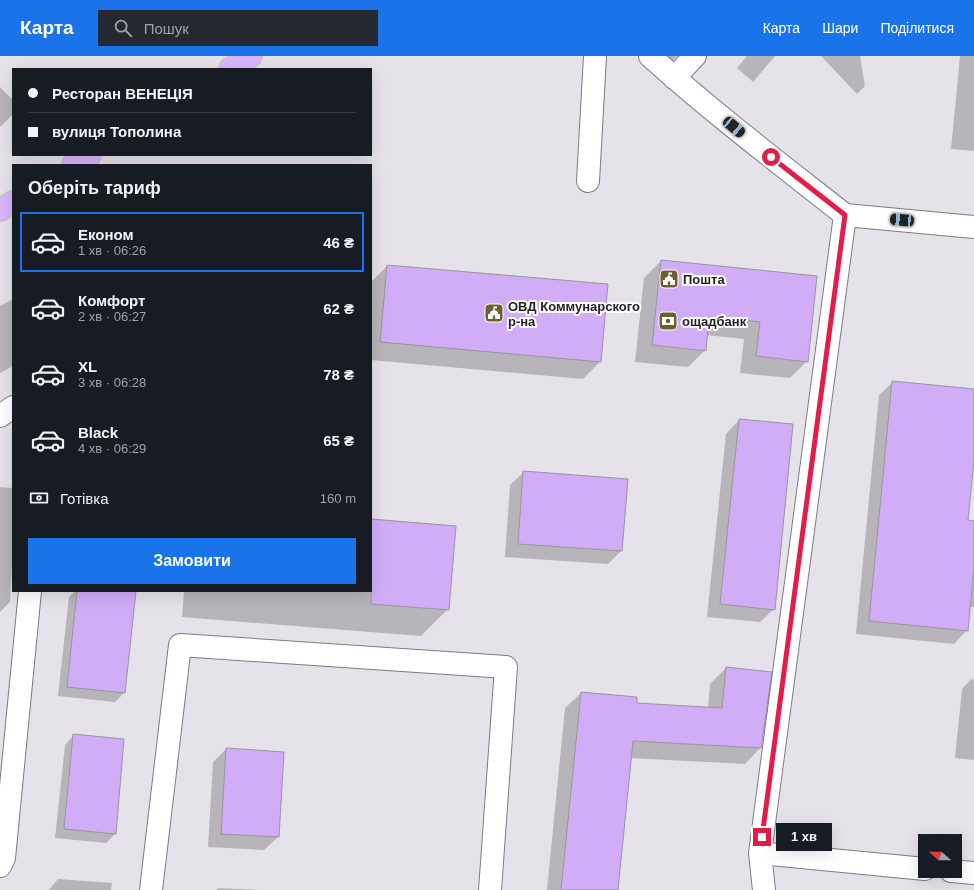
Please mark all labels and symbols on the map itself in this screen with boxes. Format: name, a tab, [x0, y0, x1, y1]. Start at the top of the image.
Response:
car	[721, 115, 747, 139]
route start	[762, 148, 780, 166]
car	[890, 213, 914, 227]
public building icon: Пошта	[658, 268, 680, 290]
place label: Пошта	[683, 272, 725, 287]
place label: ОВД Коммунарского р-на	[508, 299, 640, 329]
public building icon: ОВД Коммунарского р-на	[483, 302, 505, 324]
bank icon: ощадбанк	[657, 310, 679, 332]
place label: ощадбанк	[682, 314, 747, 329]
callout: 1 хв	[776, 823, 832, 851]
route end	[753, 828, 771, 846]
north arrow	[918, 834, 962, 878]

